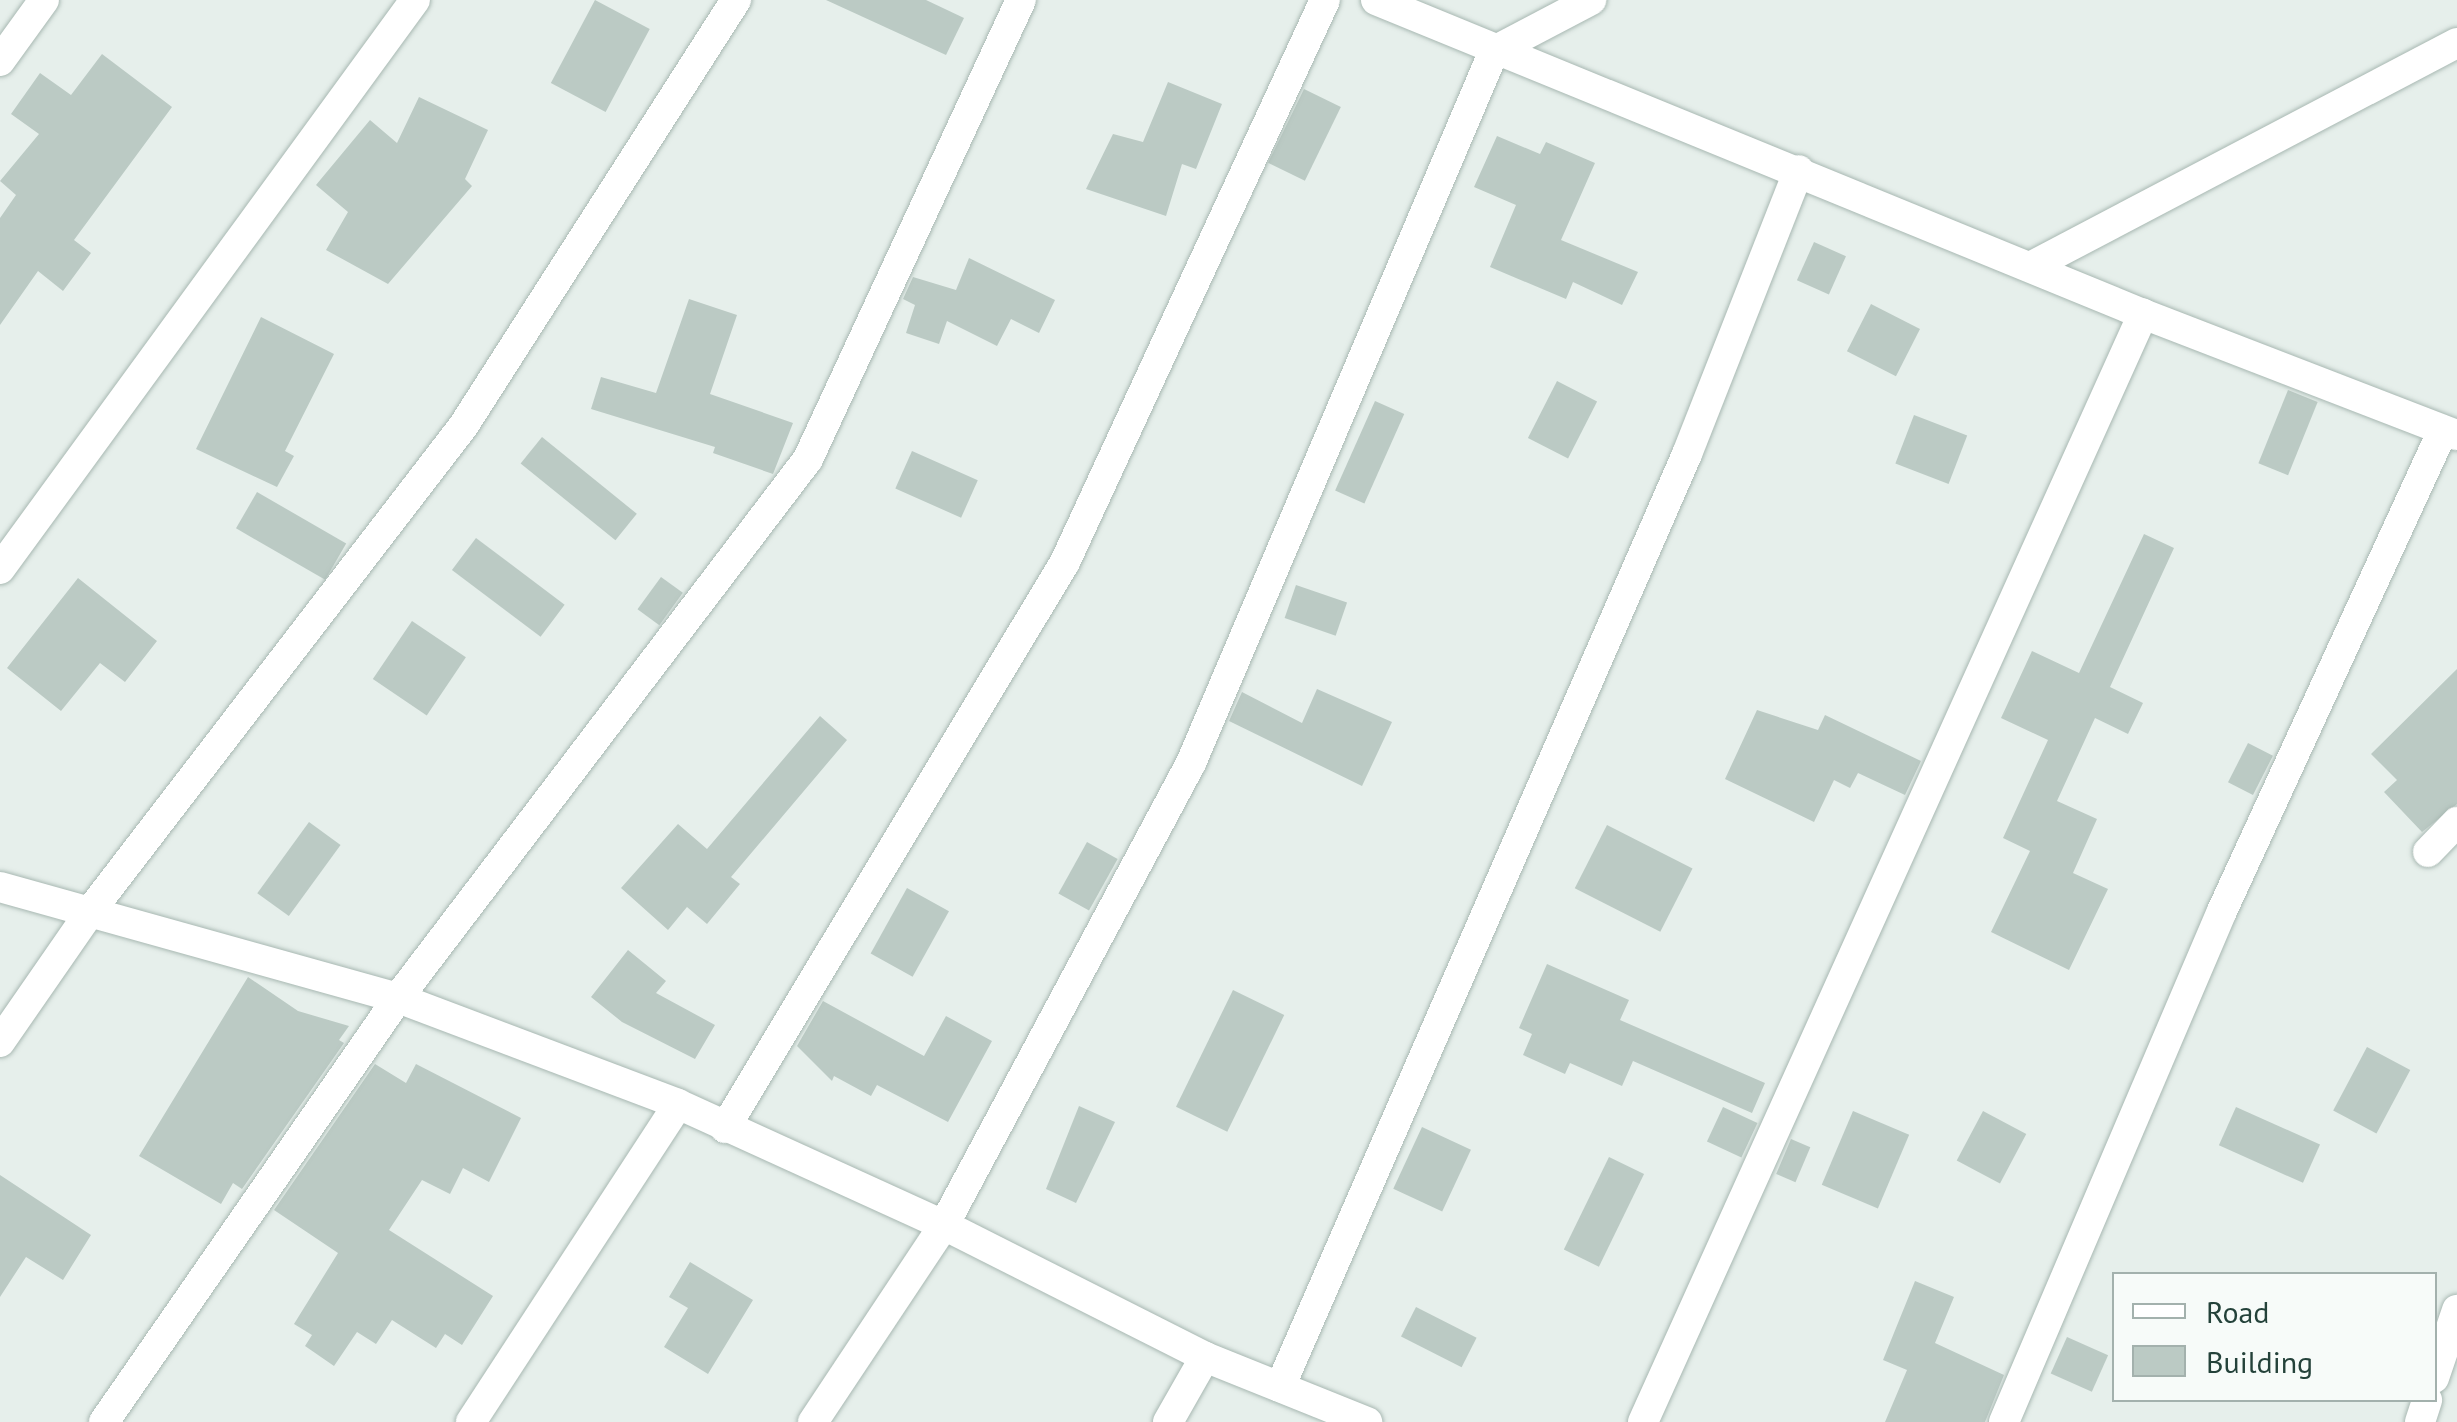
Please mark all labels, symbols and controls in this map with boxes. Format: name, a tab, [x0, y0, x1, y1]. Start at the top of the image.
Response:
legend	[2112, 1272, 2437, 1402]
text: Road	[2206, 1292, 2270, 1331]
text: Building	[2206, 1342, 2313, 1381]

